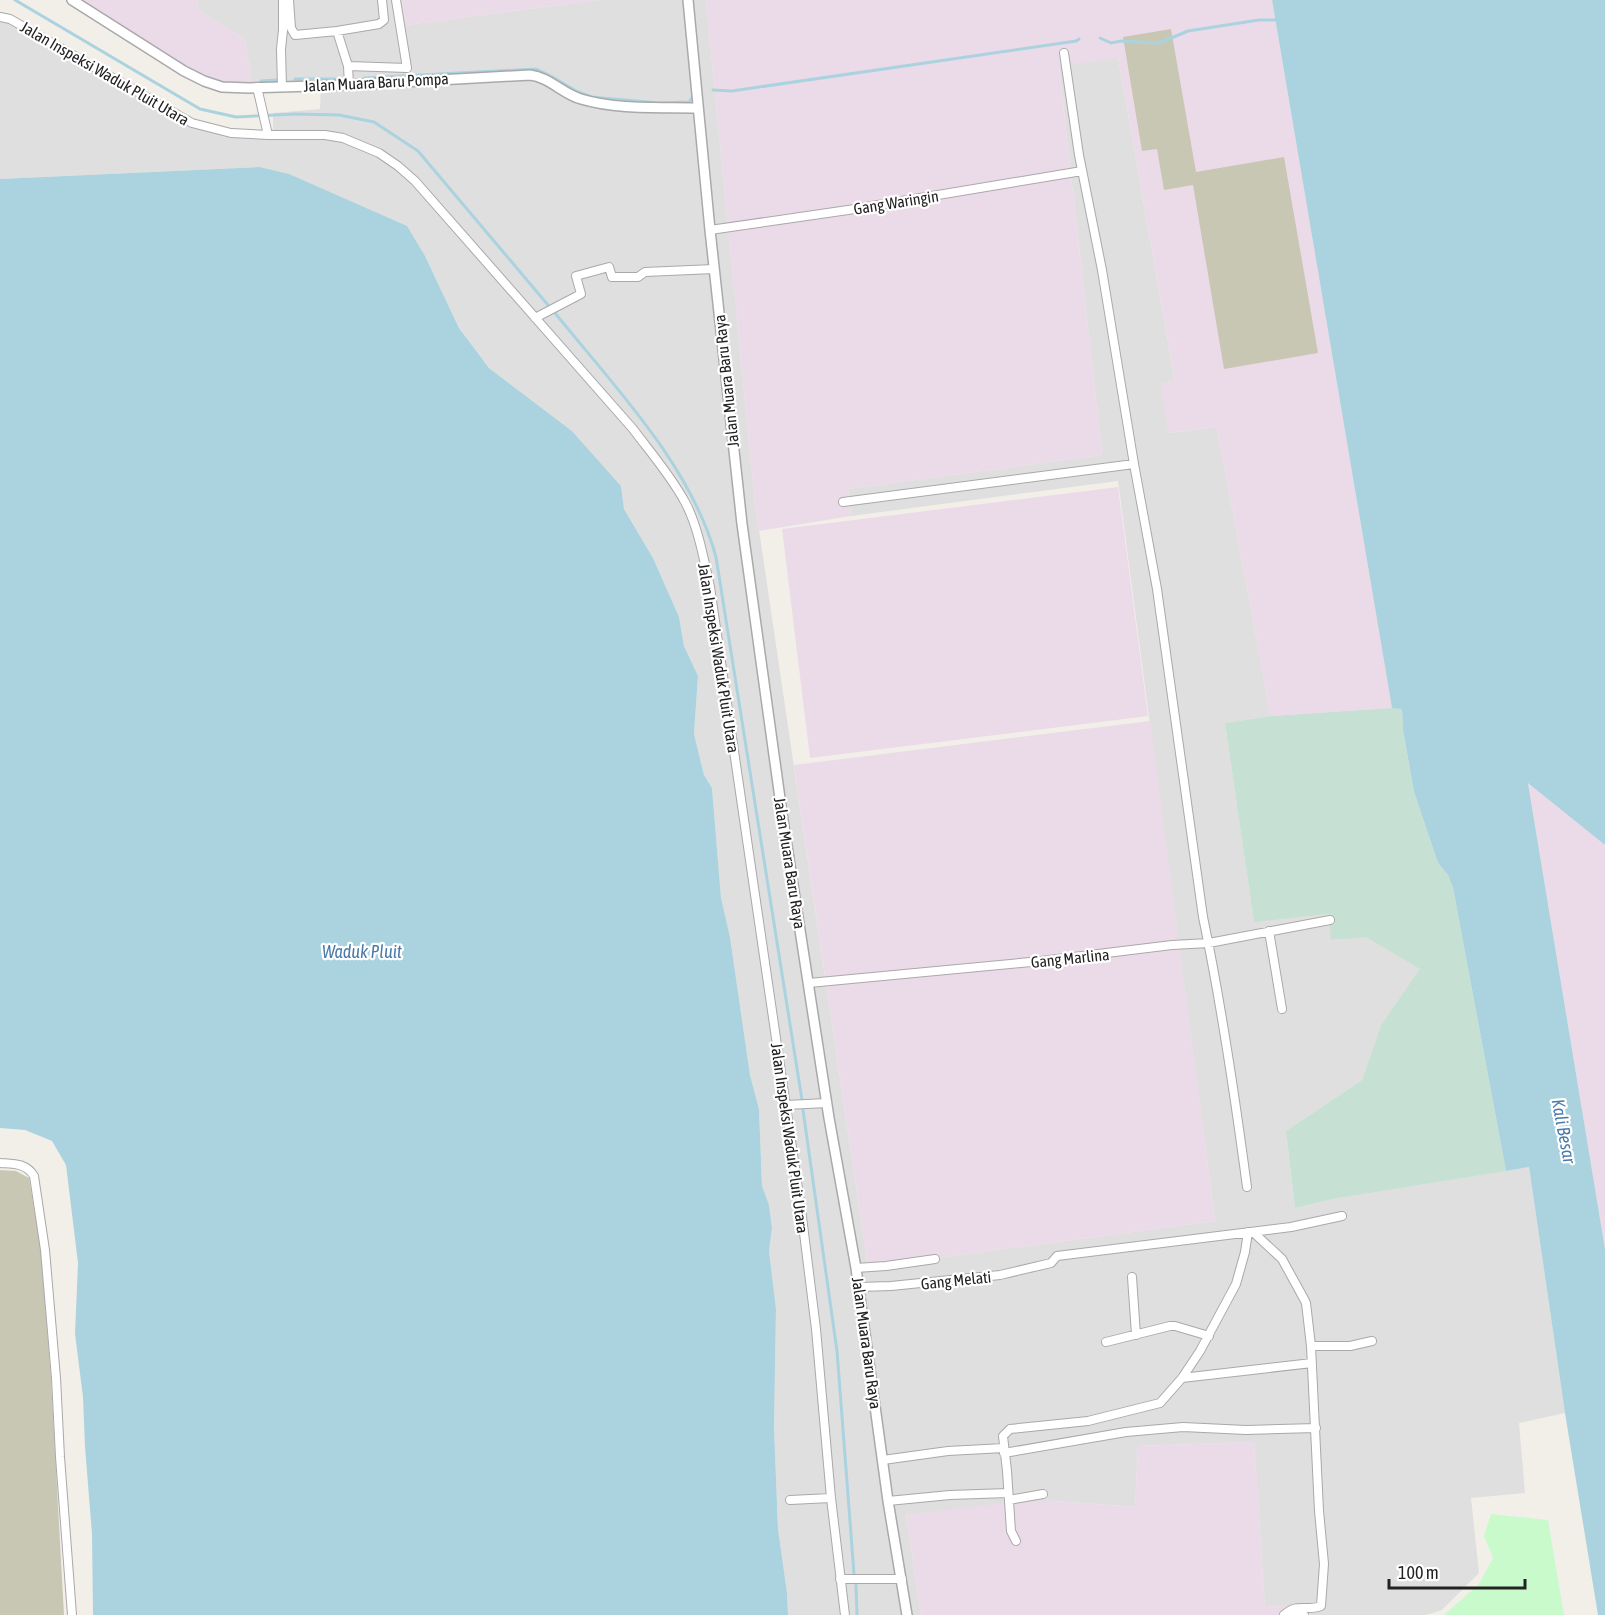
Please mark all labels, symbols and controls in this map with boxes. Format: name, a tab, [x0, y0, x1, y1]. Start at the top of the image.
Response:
street label: Jalan Inspeksi Waduk Pluit Utara	[17, 17, 193, 130]
street label: Jalan Muara Baru Pompa	[303, 69, 449, 96]
street label: Gang Waringin	[852, 186, 940, 219]
street label: Jalan Muara Baru Raya	[710, 314, 743, 448]
street label: Jalan Inspeksi Waduk Pluit Utara	[694, 562, 743, 754]
street label: Jalan Muara Baru Raya	[770, 796, 809, 930]
water label: Waduk Pluit	[322, 941, 403, 962]
street label: Gang Marlina	[1030, 945, 1110, 972]
street label: Jalan Inspeksi Waduk Pluit Utara	[767, 1042, 812, 1234]
water label: Kali Besar	[1547, 1097, 1581, 1166]
street label: Gang Melati	[920, 1267, 992, 1294]
street label: Jalan Muara Baru Raya	[848, 1276, 885, 1410]
scale bar	[1389, 1552, 1526, 1590]
text: 100 m	[1398, 1562, 1439, 1583]

